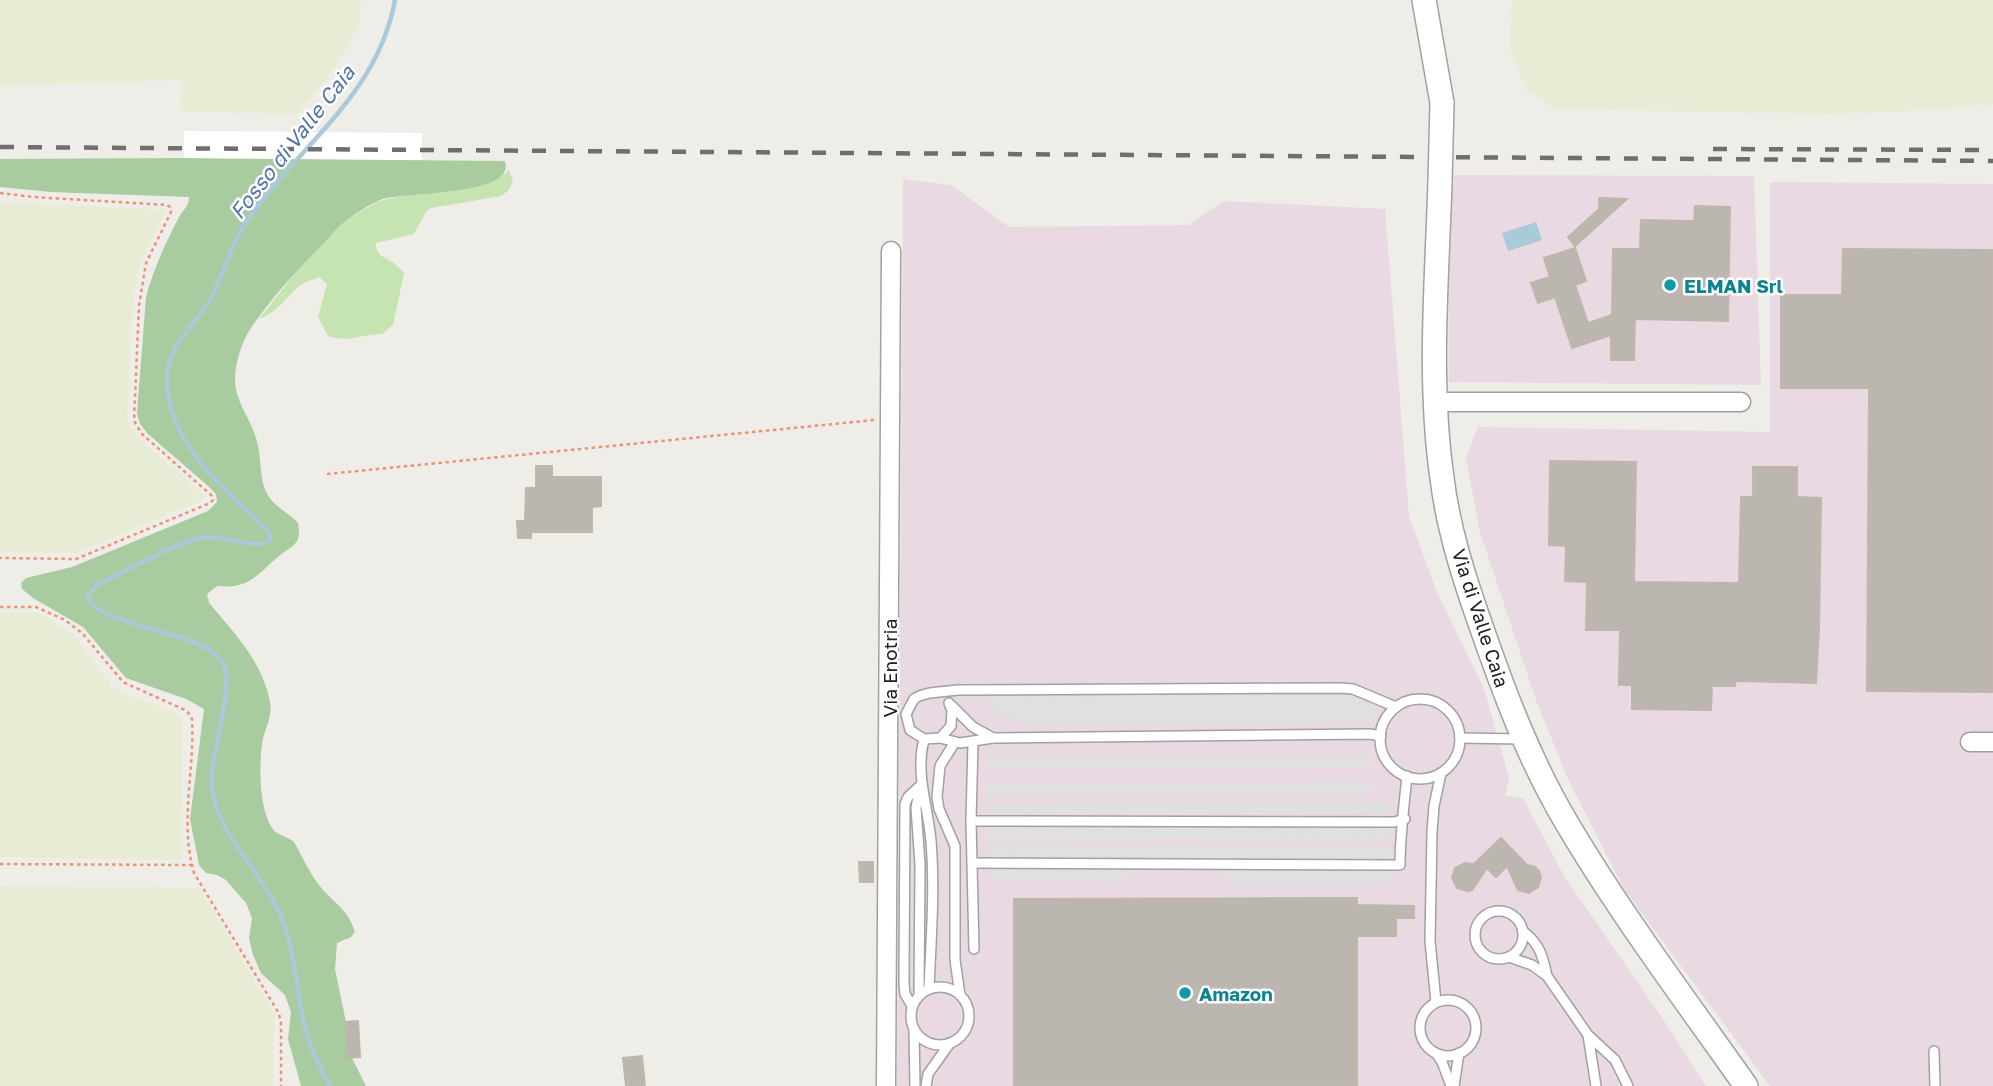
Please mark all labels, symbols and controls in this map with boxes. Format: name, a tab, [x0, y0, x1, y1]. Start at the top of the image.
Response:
water label: Fosso di Valle Caia	[224, 59, 361, 224]
place label: ELMAN Srl	[1684, 274, 1783, 297]
marker: ELMAN Srl	[1662, 277, 1678, 293]
street label: Via di Valle Caia	[1448, 546, 1514, 690]
street label: Via Enotria	[878, 619, 901, 717]
place label: Amazon	[1199, 982, 1273, 1005]
marker: Amazon	[1177, 985, 1193, 1001]

